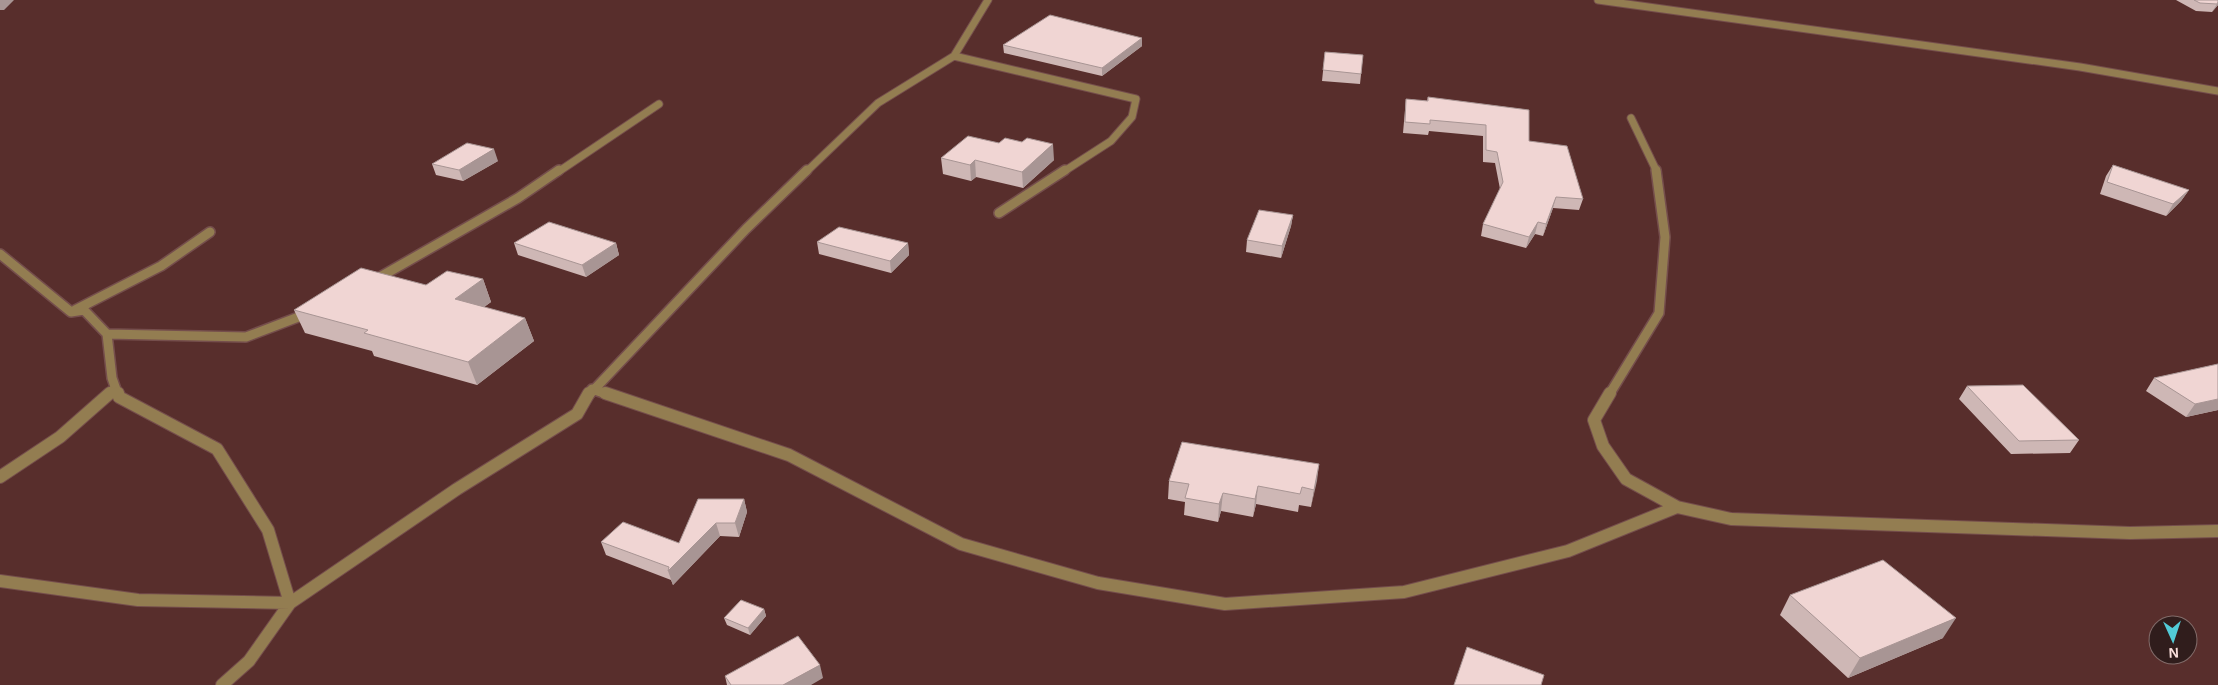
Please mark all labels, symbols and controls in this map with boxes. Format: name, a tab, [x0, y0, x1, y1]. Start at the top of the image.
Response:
north arrow	[2148, 615, 2198, 665]
text: N	[2168, 645, 2179, 661]

